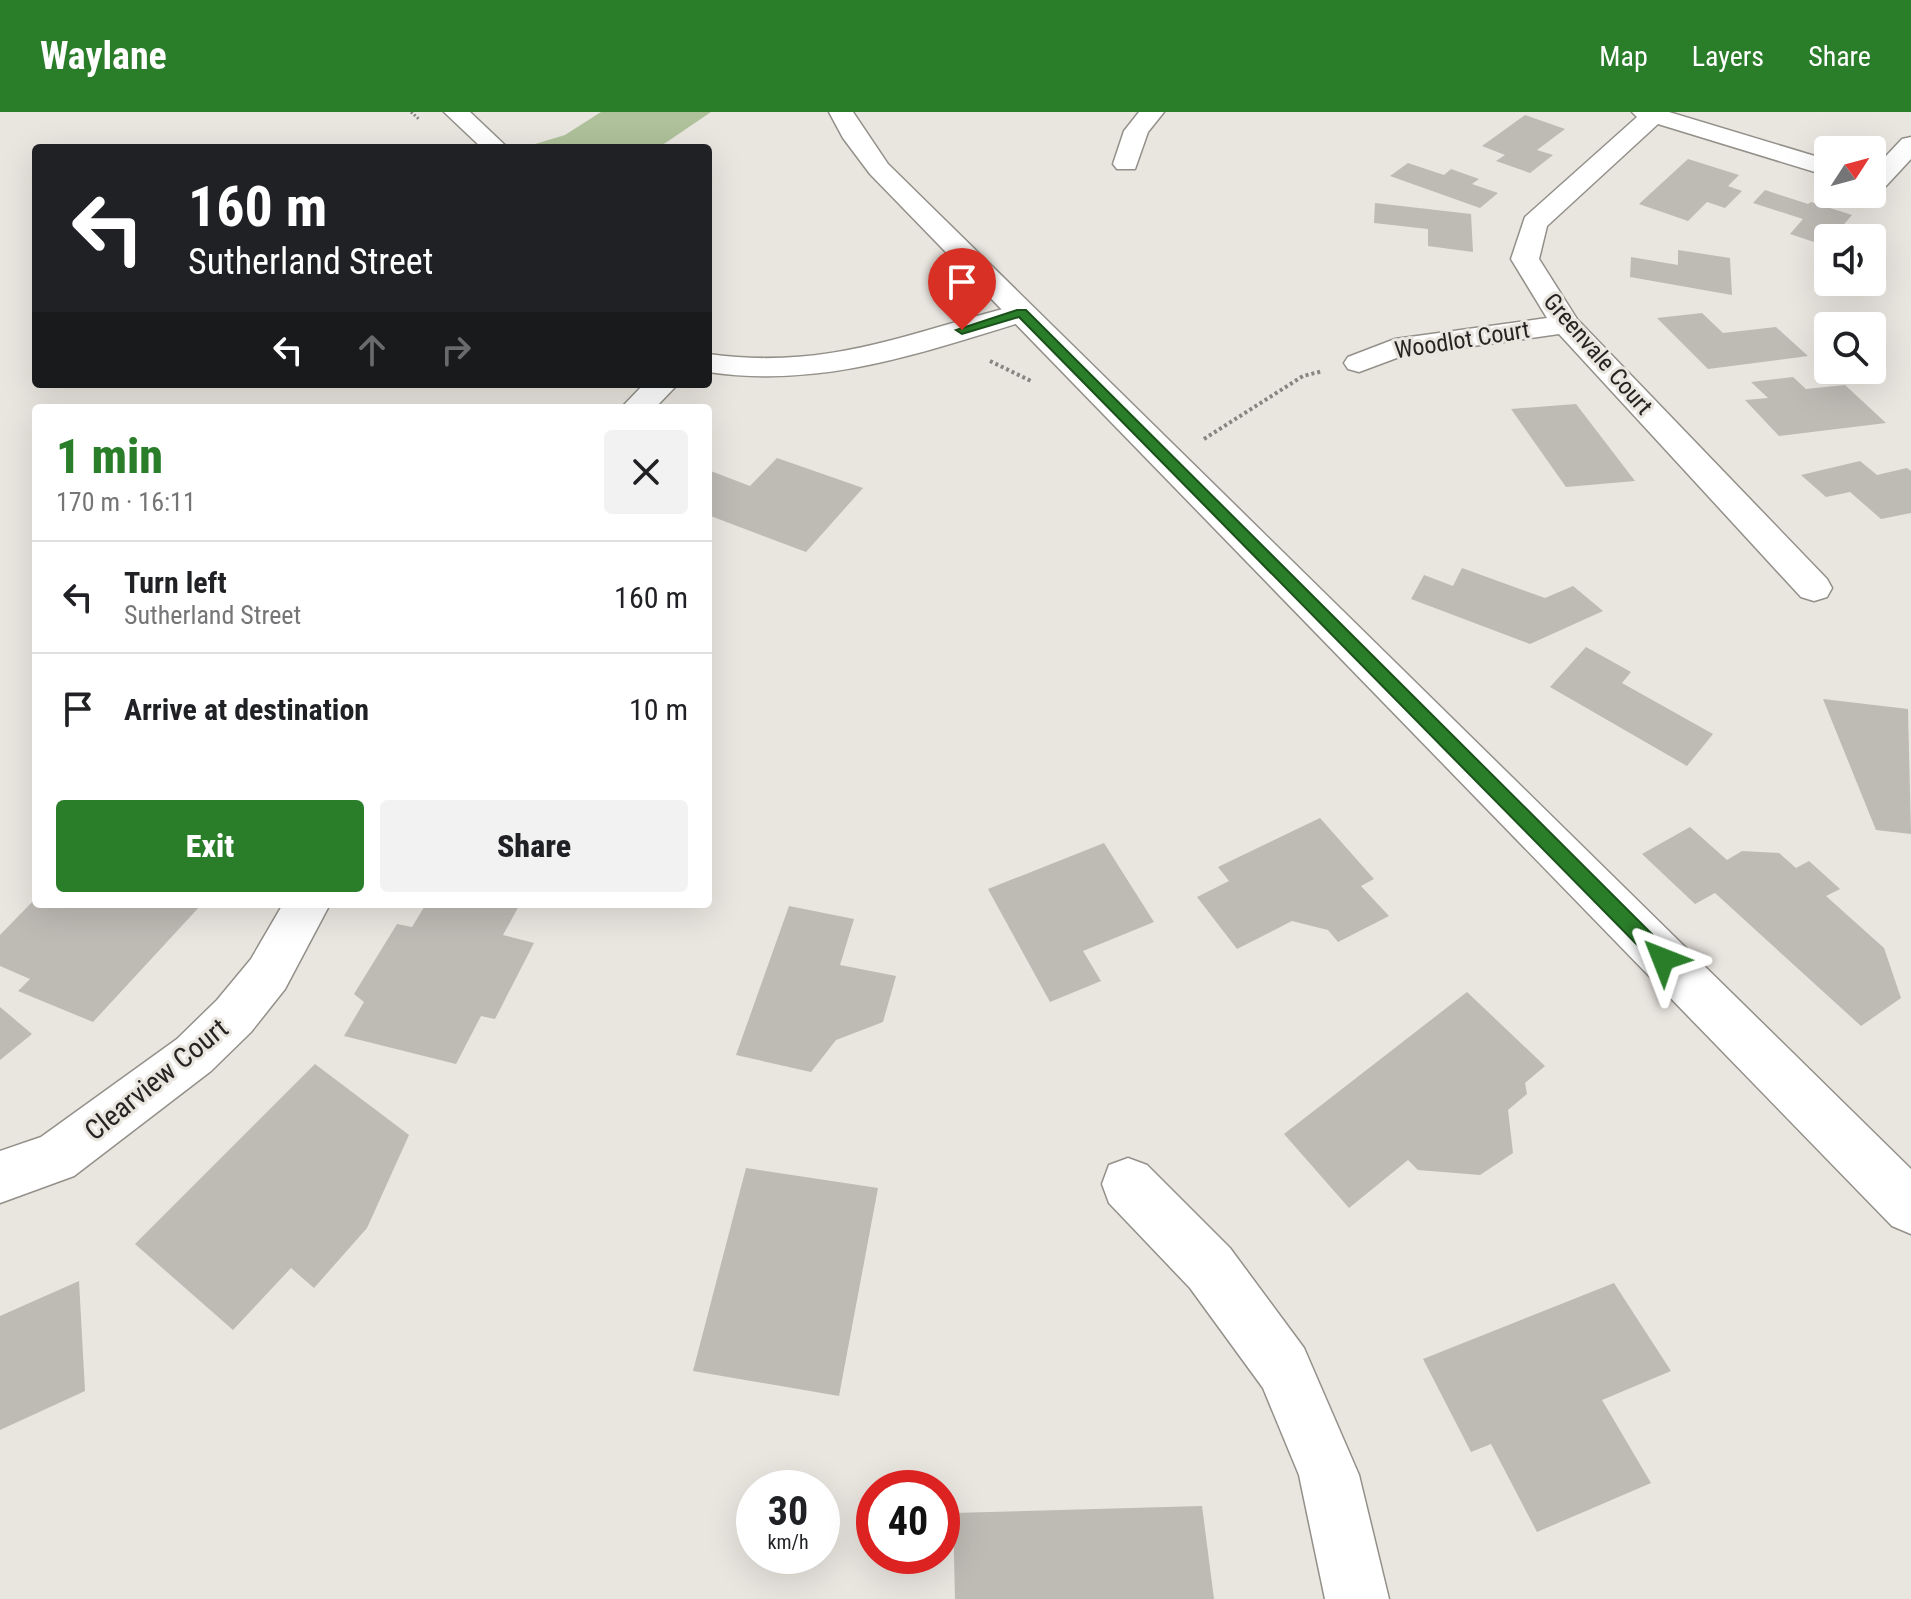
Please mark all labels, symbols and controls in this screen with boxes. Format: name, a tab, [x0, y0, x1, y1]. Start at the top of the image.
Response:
text: Waylane	[40, 34, 167, 78]
text: Map	[1599, 40, 1648, 73]
text: Layers	[1692, 40, 1764, 73]
text: Share	[1808, 40, 1871, 73]
north arrow	[1814, 136, 1886, 208]
map controls	[1814, 136, 1886, 384]
text: 160 m	[188, 174, 327, 240]
icon: left	[56, 176, 160, 280]
button: sound	[1814, 224, 1886, 296]
text: Sutherland Street	[188, 241, 433, 283]
pin	[928, 248, 996, 330]
icon: arrive	[940, 260, 984, 304]
street label: Greenvale Court	[1538, 288, 1658, 420]
button: search	[1814, 312, 1886, 384]
street label: Woodlot Court	[1392, 316, 1532, 364]
icon: left	[266, 328, 310, 372]
icon: ahead	[350, 328, 394, 372]
icon: right	[434, 328, 478, 372]
text: 1 min	[56, 428, 163, 485]
button: close	[604, 430, 688, 514]
text: 170 m · 16:11	[56, 487, 196, 517]
text: Turn left	[124, 565, 227, 600]
icon: left	[56, 575, 100, 619]
text: 160 m	[614, 580, 688, 615]
text: Sutherland Street	[124, 600, 301, 630]
icon: arrive	[56, 687, 100, 731]
text: Arrive at destination	[124, 692, 369, 727]
text: 10 m	[629, 692, 688, 727]
button: Exit	[56, 800, 364, 892]
button: Share	[380, 800, 688, 892]
position arrow	[1621, 917, 1705, 1001]
street label: Clearview Court	[78, 1012, 235, 1147]
speed limit sign: 40	[856, 1470, 960, 1574]
text: 30	[768, 1488, 808, 1535]
text: km/h	[767, 1530, 809, 1554]

